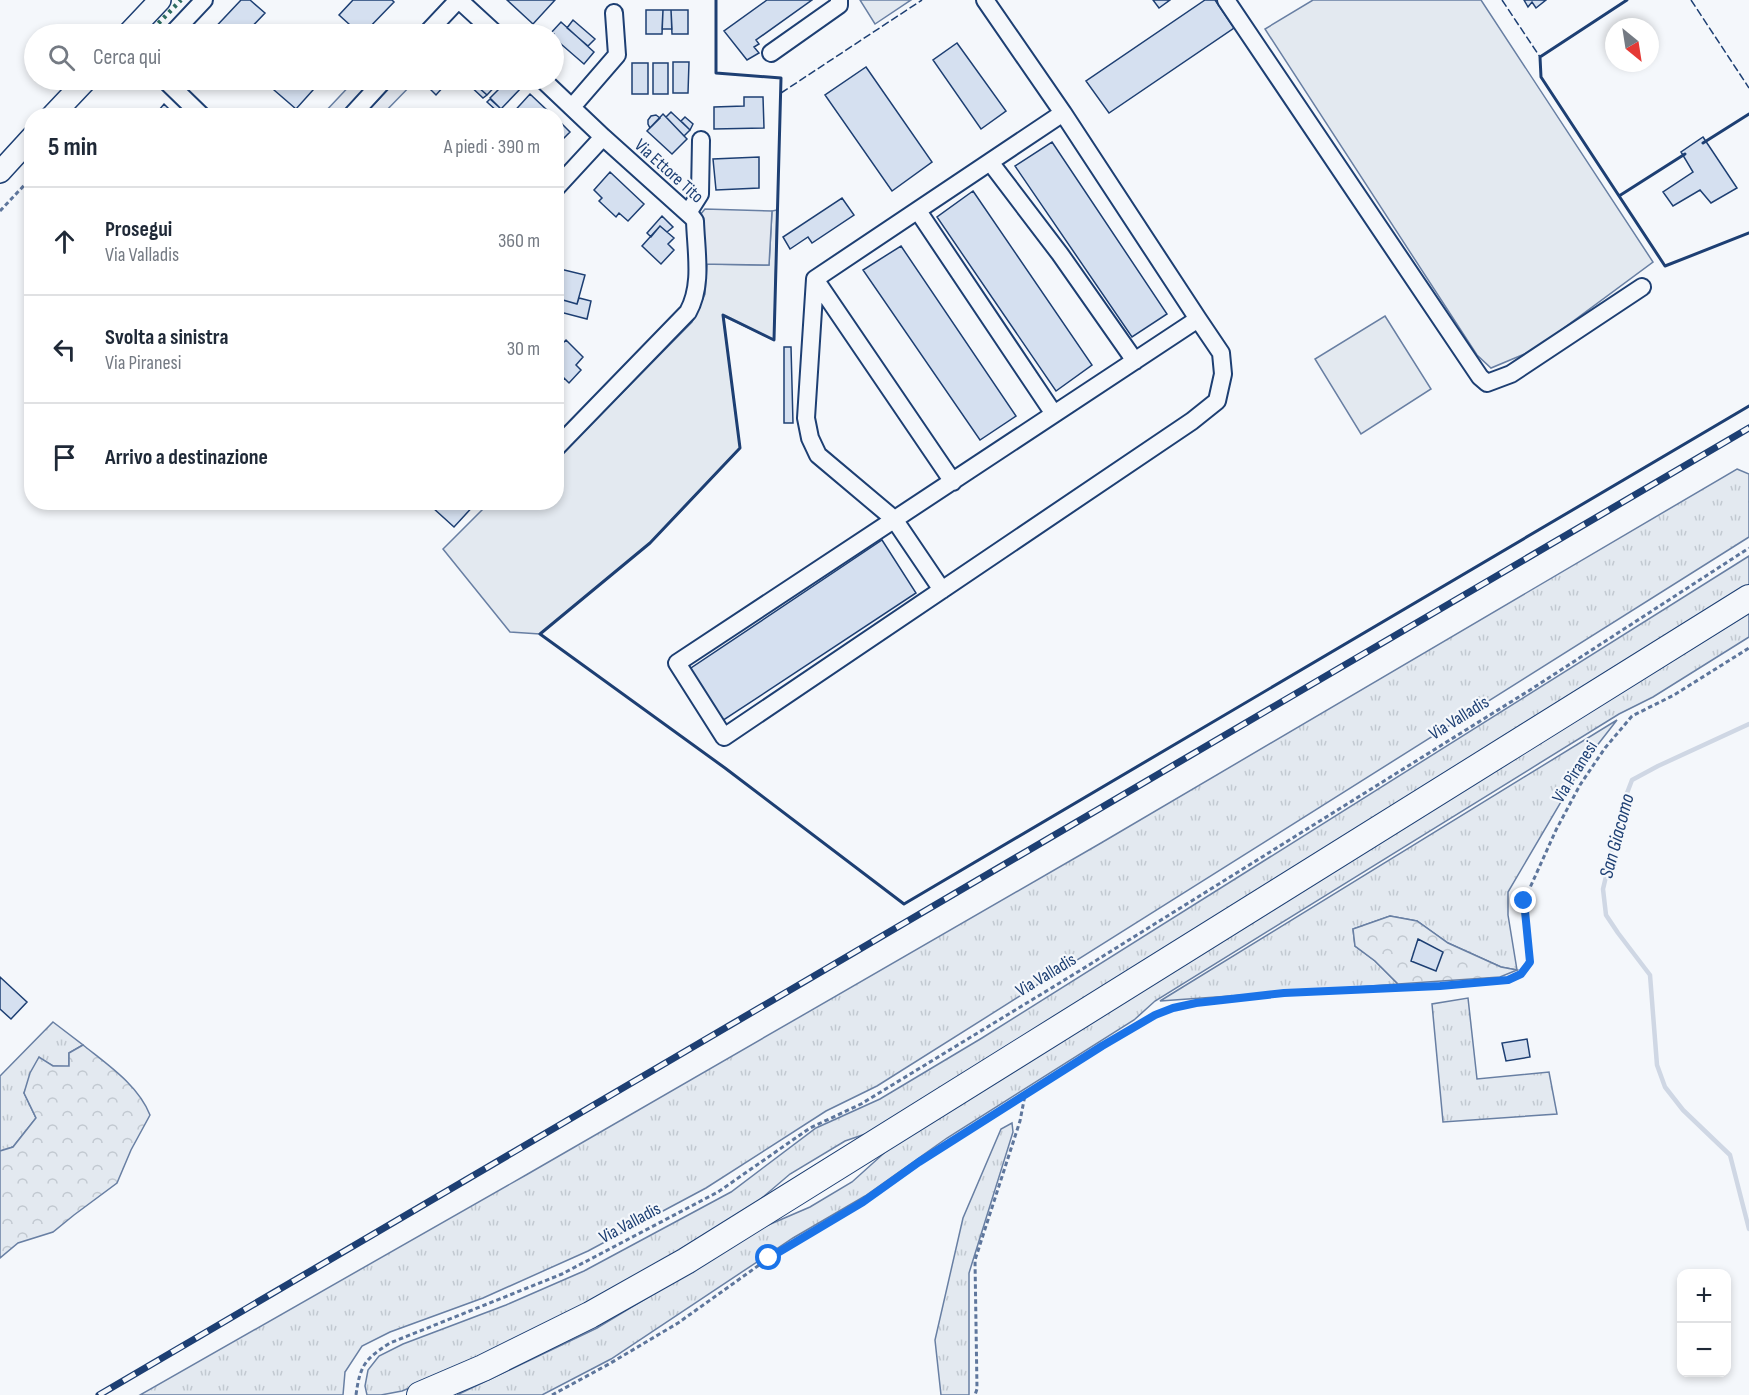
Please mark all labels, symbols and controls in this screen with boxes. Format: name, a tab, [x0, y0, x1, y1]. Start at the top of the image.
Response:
north arrow	[1605, 18, 1659, 72]
search box	[24, 24, 564, 90]
icon: search	[45, 41, 78, 74]
text: Cerca qui	[93, 44, 161, 71]
text: 5 min	[48, 132, 98, 163]
text: A piedi · 390 m	[444, 135, 540, 159]
street label: Via Ettore Tito	[630, 135, 708, 207]
text: Prosegui	[105, 216, 172, 243]
icon: ahead	[48, 225, 81, 258]
text: 360 m	[498, 229, 540, 253]
text: Via Valladis	[105, 243, 179, 267]
text: Svolta a sinistra	[105, 324, 228, 351]
icon: left	[48, 333, 81, 366]
text: 30 m	[507, 337, 540, 361]
text: Via Piranesi	[105, 351, 181, 375]
icon: arrive	[48, 441, 81, 474]
text: Arrivo a destinazione	[105, 444, 268, 471]
street label: Via Valladis	[1425, 691, 1493, 745]
street label: Via Piranesi	[1548, 737, 1602, 807]
water label: San Giacomo	[1594, 791, 1640, 881]
route end	[1510, 887, 1536, 913]
street label: Via Valladis	[1012, 949, 1080, 1001]
street label: Via Valladis	[596, 1198, 664, 1248]
route start	[755, 1244, 781, 1270]
map controls	[1677, 1269, 1731, 1377]
button: +	[1677, 1269, 1731, 1323]
button: −	[1677, 1323, 1731, 1377]

